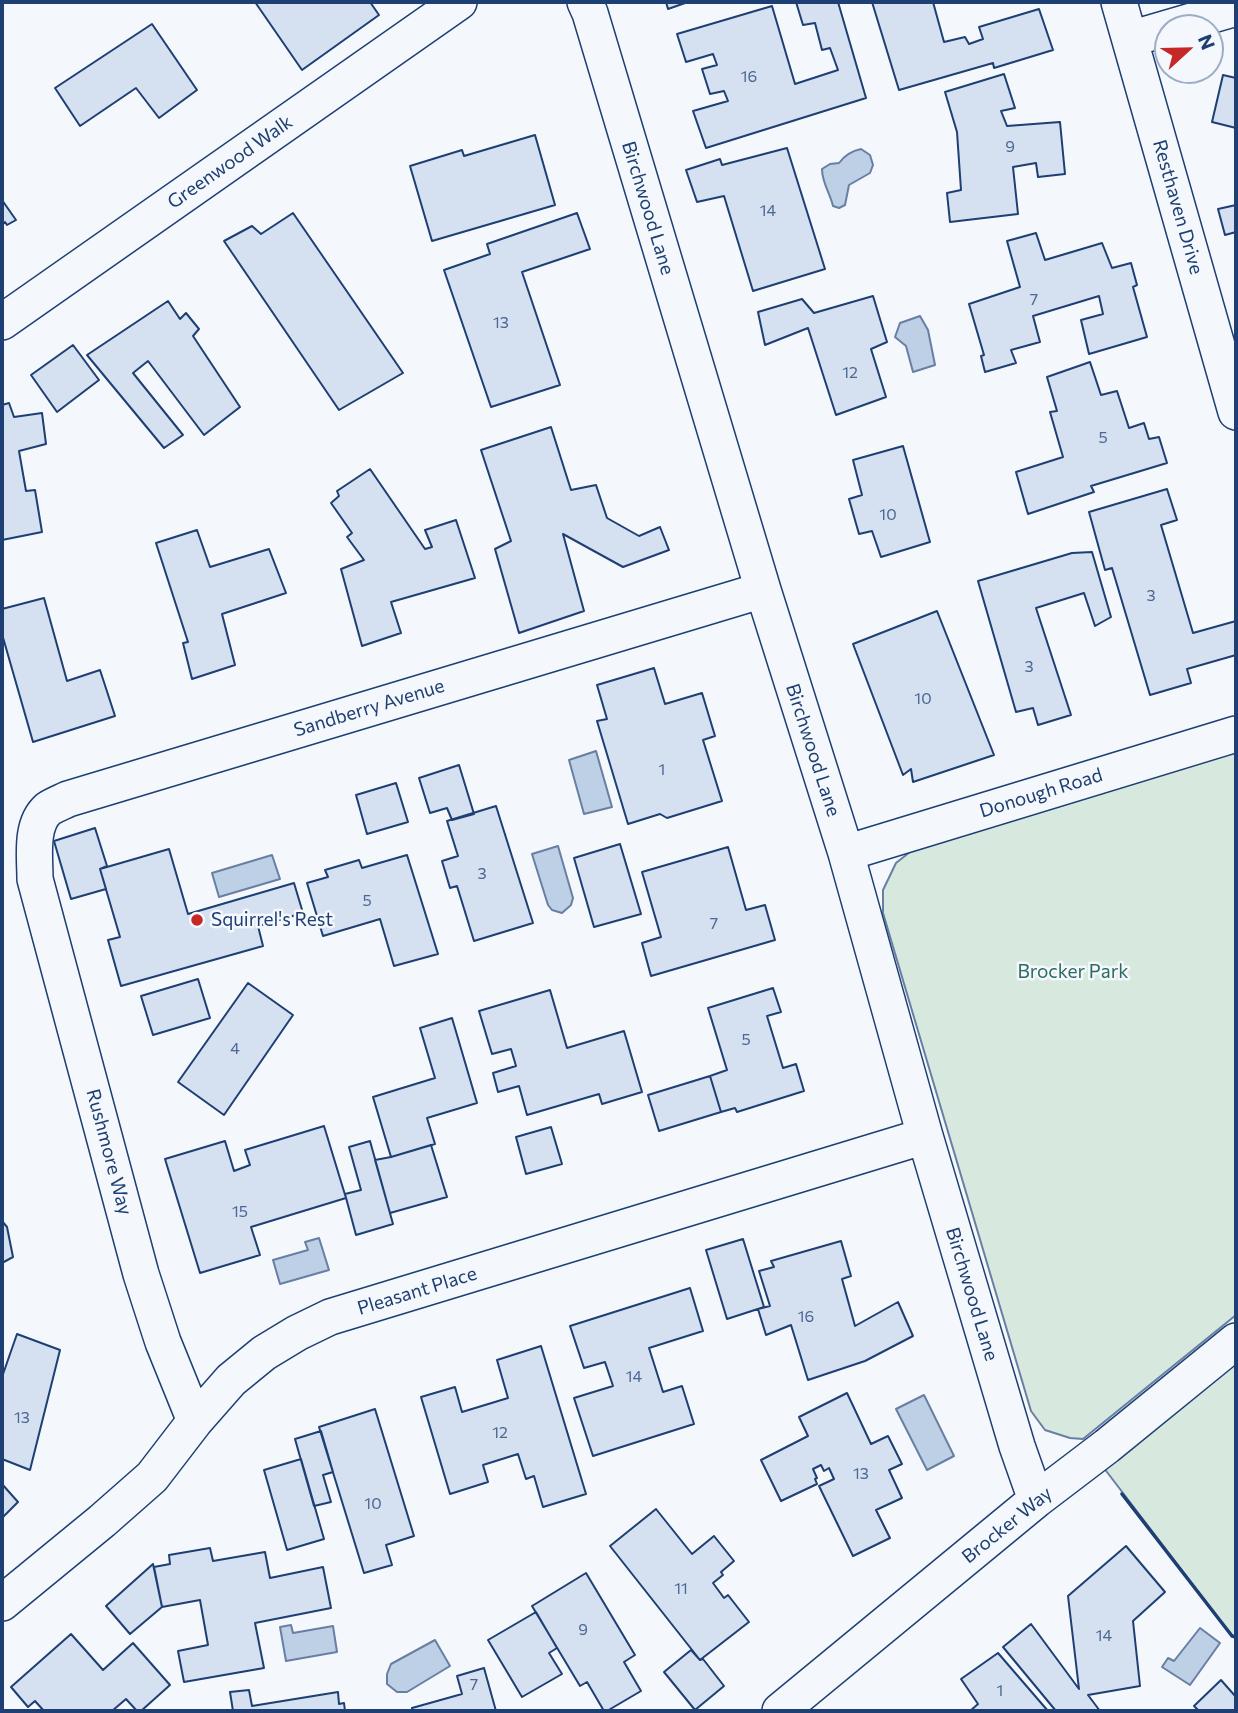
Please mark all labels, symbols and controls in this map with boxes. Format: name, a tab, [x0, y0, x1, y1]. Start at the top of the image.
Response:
north arrow	[1154, 14, 1224, 84]
text: N	[1194, 31, 1220, 53]
house number: 16	[741, 67, 757, 87]
street label: Greenwood Walk	[163, 110, 297, 214]
house number: 9	[1005, 137, 1015, 157]
street label: Resthaven Drive	[1148, 137, 1208, 277]
street label: Birchwood Lane	[617, 138, 679, 278]
house number: 14	[760, 201, 776, 221]
house number: 7	[1030, 290, 1038, 310]
house number: 13	[493, 313, 509, 333]
house number: 12	[842, 363, 858, 383]
house number: 5	[1098, 428, 1108, 448]
house number: 10	[879, 505, 897, 525]
house number: 3	[1146, 586, 1156, 606]
house number: 3	[1024, 657, 1034, 677]
street label: Sandberry Avenue	[291, 674, 447, 742]
street label: Birchwood Lane	[781, 681, 845, 819]
house number: 10	[914, 689, 932, 709]
house number: 1	[659, 760, 665, 780]
street label: Donough Road	[977, 763, 1105, 823]
house number: 3	[477, 864, 487, 884]
house number: 5	[362, 891, 372, 911]
place label: Squirrel's Rest	[211, 909, 333, 931]
marker: Squirrel's Rest	[189, 912, 205, 928]
house number: 7	[710, 914, 718, 934]
park label: Brocker Park	[1017, 961, 1129, 983]
house number: 5	[741, 1030, 751, 1050]
house number: 4	[230, 1039, 240, 1059]
street label: Rushmore Way	[81, 1086, 137, 1218]
house number: 15	[232, 1202, 248, 1222]
street label: Birchwood Lane	[941, 1224, 1003, 1364]
street label: Pleasant Place	[355, 1262, 479, 1320]
house number: 16	[798, 1307, 814, 1327]
house number: 14	[626, 1367, 642, 1387]
house number: 13	[14, 1408, 30, 1428]
house number: 12	[492, 1423, 508, 1443]
house number: 13	[853, 1464, 869, 1484]
street label: Brocker Way	[957, 1482, 1057, 1568]
house number: 10	[364, 1494, 382, 1514]
house number: 11	[674, 1579, 688, 1599]
house number: 9	[578, 1620, 588, 1640]
house number: 14	[1096, 1626, 1112, 1646]
house number: 7	[470, 1675, 478, 1695]
house number: 1	[997, 1681, 1003, 1701]

